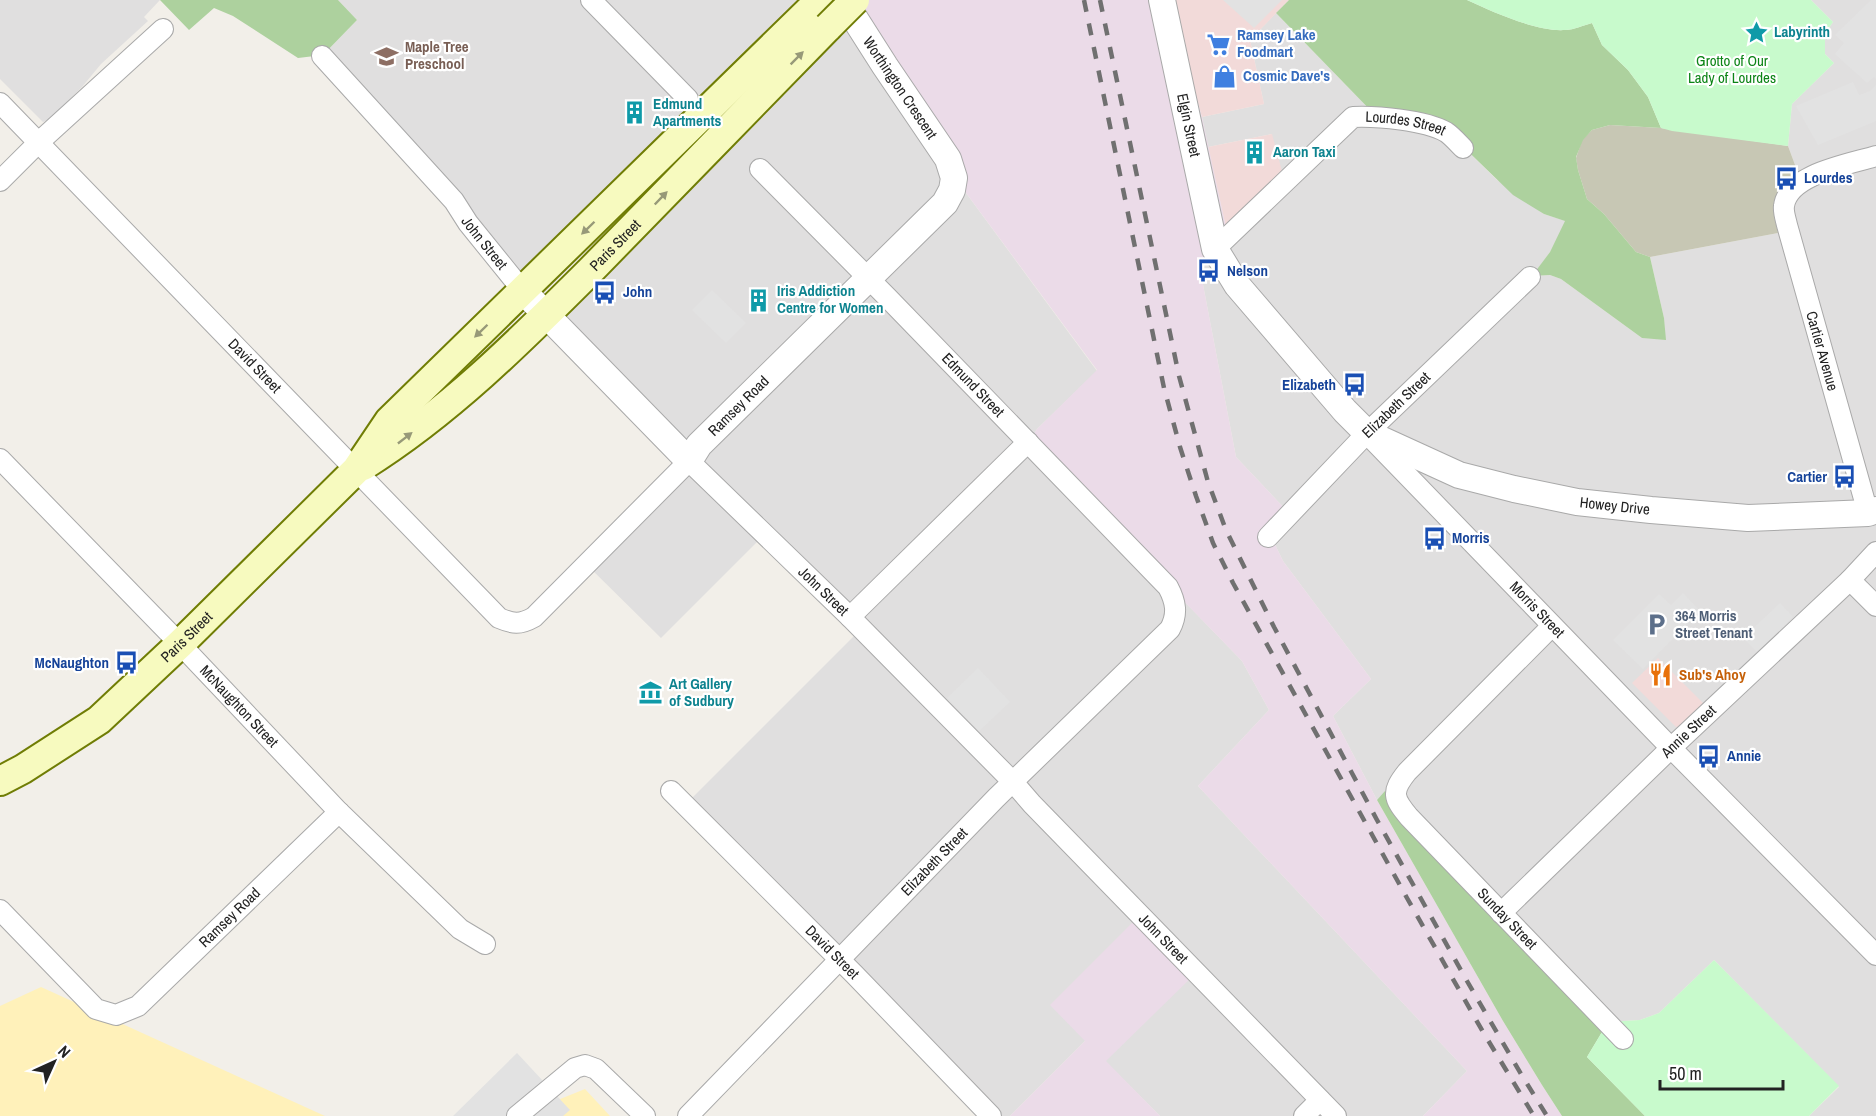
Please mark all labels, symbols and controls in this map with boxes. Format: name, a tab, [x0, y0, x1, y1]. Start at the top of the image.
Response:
place icon: Labyrinth	[1743, 19, 1769, 45]
place label: Labyrinth	[1774, 21, 1830, 42]
place label: Ramsey Lake Foodmart	[1237, 24, 1316, 62]
supermarket icon: Ramsey Lake Foodmart	[1206, 31, 1232, 57]
street label: Worthington Crescent	[858, 32, 943, 144]
place label: Maple Tree Preschool	[405, 36, 469, 74]
school or university icon: Maple Tree Preschool	[374, 43, 400, 69]
park label: Grotto of Our Lady of Lourdes	[1688, 50, 1776, 88]
one-way arrow	[789, 51, 803, 65]
shop icon: Cosmic Dave's	[1212, 63, 1238, 89]
place label: Cosmic Dave's	[1243, 65, 1330, 86]
street label: Elgin Street	[1172, 91, 1206, 159]
place label: Edmund Apartments	[653, 93, 722, 131]
building icon: Edmund Apartments	[622, 100, 648, 126]
street label: Lourdes Street	[1365, 106, 1450, 141]
building icon: Aaron Taxi	[1242, 139, 1268, 165]
place label: Aaron Taxi	[1273, 141, 1336, 162]
bus stop icon: Lourdes	[1773, 165, 1799, 191]
place label: Lourdes	[1804, 167, 1853, 188]
one-way arrow	[654, 190, 668, 205]
street label: John Street	[457, 212, 513, 274]
street label: Paris Street	[585, 214, 646, 275]
one-way arrow	[581, 220, 595, 234]
bus stop icon: Nelson	[1196, 258, 1222, 284]
place label: Nelson	[1227, 260, 1268, 281]
bus stop icon: John	[592, 279, 618, 305]
place label: Iris Addiction Centre for Women	[777, 280, 883, 318]
place label: John	[623, 281, 652, 302]
building icon: Iris Addiction Centre for Women	[746, 287, 772, 313]
street label: Cartier Avenue	[1801, 309, 1844, 393]
one-way arrow	[475, 324, 489, 338]
street label: David Street	[224, 334, 287, 398]
street label: Edmund Street	[937, 348, 1010, 422]
street label: Elizabeth Street	[1357, 366, 1435, 443]
street label: Ramsey Road	[703, 371, 773, 441]
bus stop icon: Elizabeth	[1341, 372, 1367, 398]
place label: Elizabeth	[1282, 374, 1336, 395]
one-way arrow	[398, 433, 413, 445]
bus stop icon: Cartier	[1832, 464, 1858, 490]
place label: Cartier	[1787, 466, 1827, 487]
street label: Howey Drive	[1579, 491, 1651, 520]
bus stop icon: Morris	[1421, 525, 1447, 551]
place label: Morris	[1452, 527, 1490, 548]
street label: John Street	[794, 561, 854, 621]
street label: Morris Street	[1505, 576, 1570, 643]
place label: 364 Morris Street Tenant	[1675, 605, 1753, 643]
street label: Paris Street	[156, 606, 217, 667]
parking icon: 364 Morris Street Tenant	[1644, 612, 1670, 638]
bus stop icon: McNaughton	[114, 650, 140, 676]
place label: McNaughton	[35, 652, 109, 673]
street label: McNaughton Street	[195, 660, 284, 752]
restaurant icon: Sub's Ahoy	[1648, 662, 1674, 688]
place label: Sub's Ahoy	[1679, 664, 1746, 685]
place label: Art Gallery of Sudbury	[669, 673, 734, 711]
museum icon: Art Gallery of Sudbury	[638, 680, 664, 706]
street label: Annie Street	[1655, 700, 1721, 763]
bus stop icon: Annie	[1696, 743, 1722, 769]
place label: Annie	[1727, 745, 1761, 766]
street label: Elizabeth Street	[896, 822, 972, 900]
street label: Ramsey Road	[194, 882, 265, 952]
street label: Sunday Street	[1473, 883, 1542, 954]
street label: John Street	[1134, 908, 1193, 969]
street label: David Street	[801, 920, 865, 984]
north arrow	[24, 1032, 84, 1092]
text: N	[53, 1040, 76, 1063]
scale bar	[1660, 1053, 1783, 1091]
text: 50 m	[1669, 1061, 1702, 1086]

